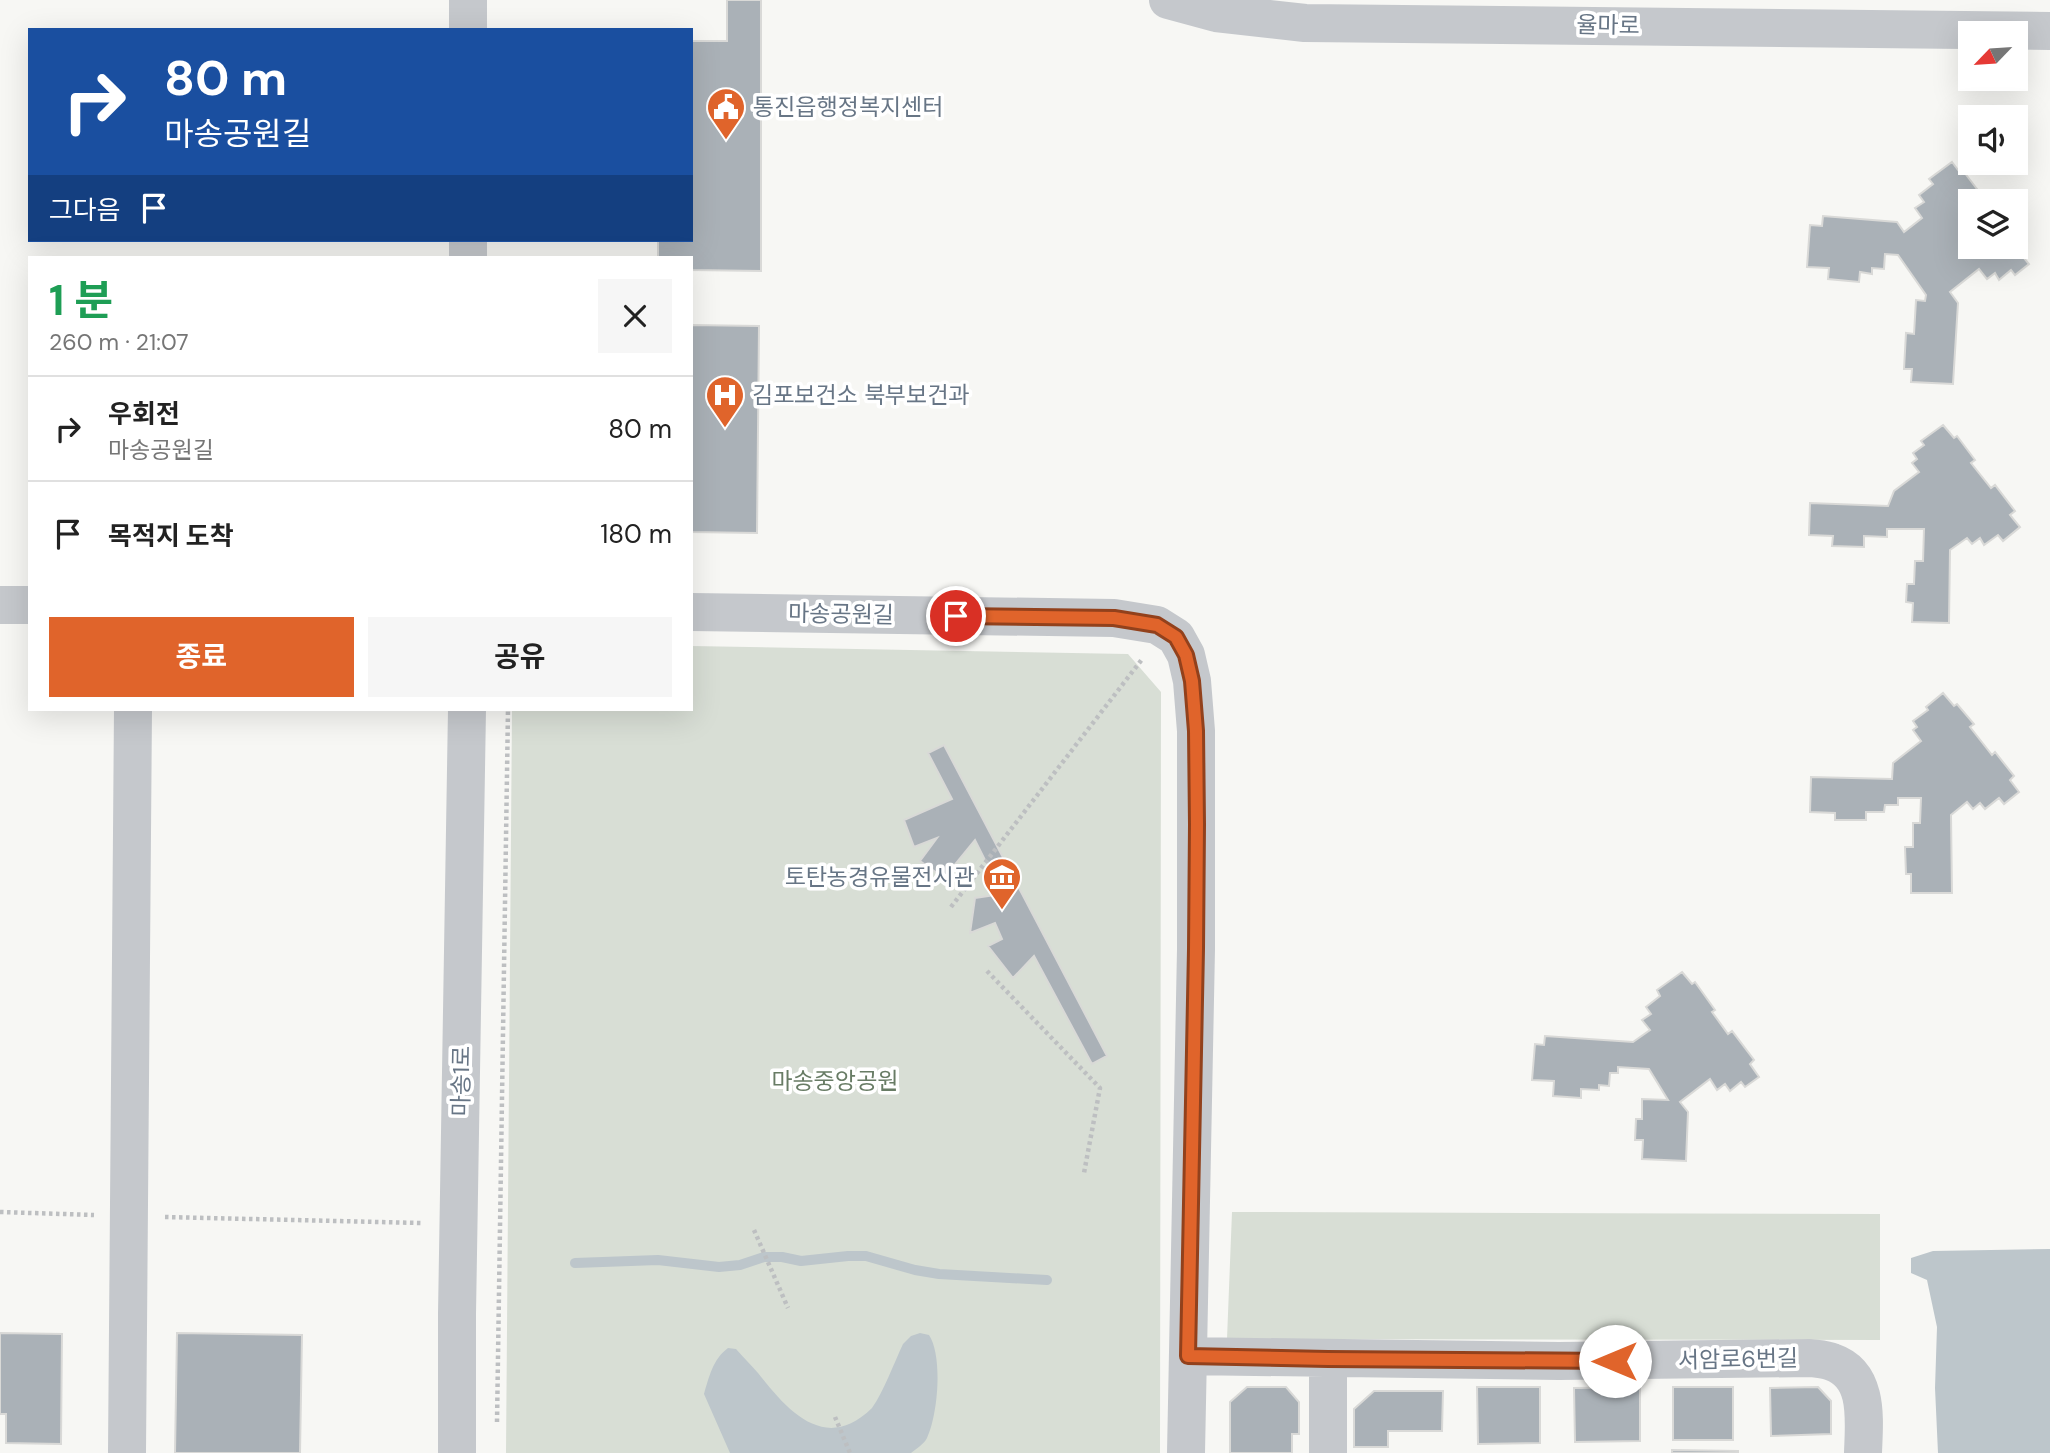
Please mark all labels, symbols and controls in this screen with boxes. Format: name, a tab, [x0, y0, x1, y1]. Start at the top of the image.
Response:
street label: 율마로	[1576, 9, 1640, 41]
north arrow	[1958, 21, 2028, 91]
map controls	[1958, 21, 2028, 259]
text: 80 m	[164, 46, 287, 110]
icon: right	[49, 56, 140, 147]
public building icon: 통진읍행정복지센터	[705, 86, 747, 141]
place label: 통진읍행정복지센터	[753, 92, 943, 122]
button: sound	[1958, 105, 2028, 175]
text: 마송공원길	[164, 113, 311, 155]
icon: arrive	[135, 189, 173, 227]
button: layers	[1958, 189, 2028, 259]
text: 그다음	[49, 193, 121, 227]
text: 1 분	[49, 273, 113, 328]
button: close	[598, 279, 672, 353]
text: 260 m · 21:07	[49, 327, 189, 357]
hospital icon: 김포보건소 북부보건과	[704, 374, 746, 429]
place label: 김포보건소 북부보건과	[752, 380, 970, 410]
text: 우회전	[108, 397, 180, 431]
icon: right	[49, 410, 87, 448]
text: 80 m	[608, 412, 672, 446]
text: 마송공원길	[108, 435, 214, 465]
icon: arrive	[49, 515, 87, 553]
text: 180 m	[600, 517, 672, 551]
text: 목적지 도착	[108, 519, 234, 553]
pin	[926, 586, 986, 646]
icon: arrive	[937, 597, 975, 635]
street label: 마송공원길	[788, 598, 894, 630]
button: 종료	[49, 617, 354, 697]
button: 공유	[368, 617, 672, 697]
museum icon: 토탄농경유물전시관	[981, 856, 1023, 911]
place label: 토탄농경유물전시관	[785, 862, 975, 892]
street label: 마송1로	[445, 1045, 477, 1117]
park label: 마송중앙공원	[772, 1066, 898, 1096]
position arrow	[1578, 1324, 1652, 1398]
street label: 서암로6번길	[1678, 1343, 1798, 1375]

